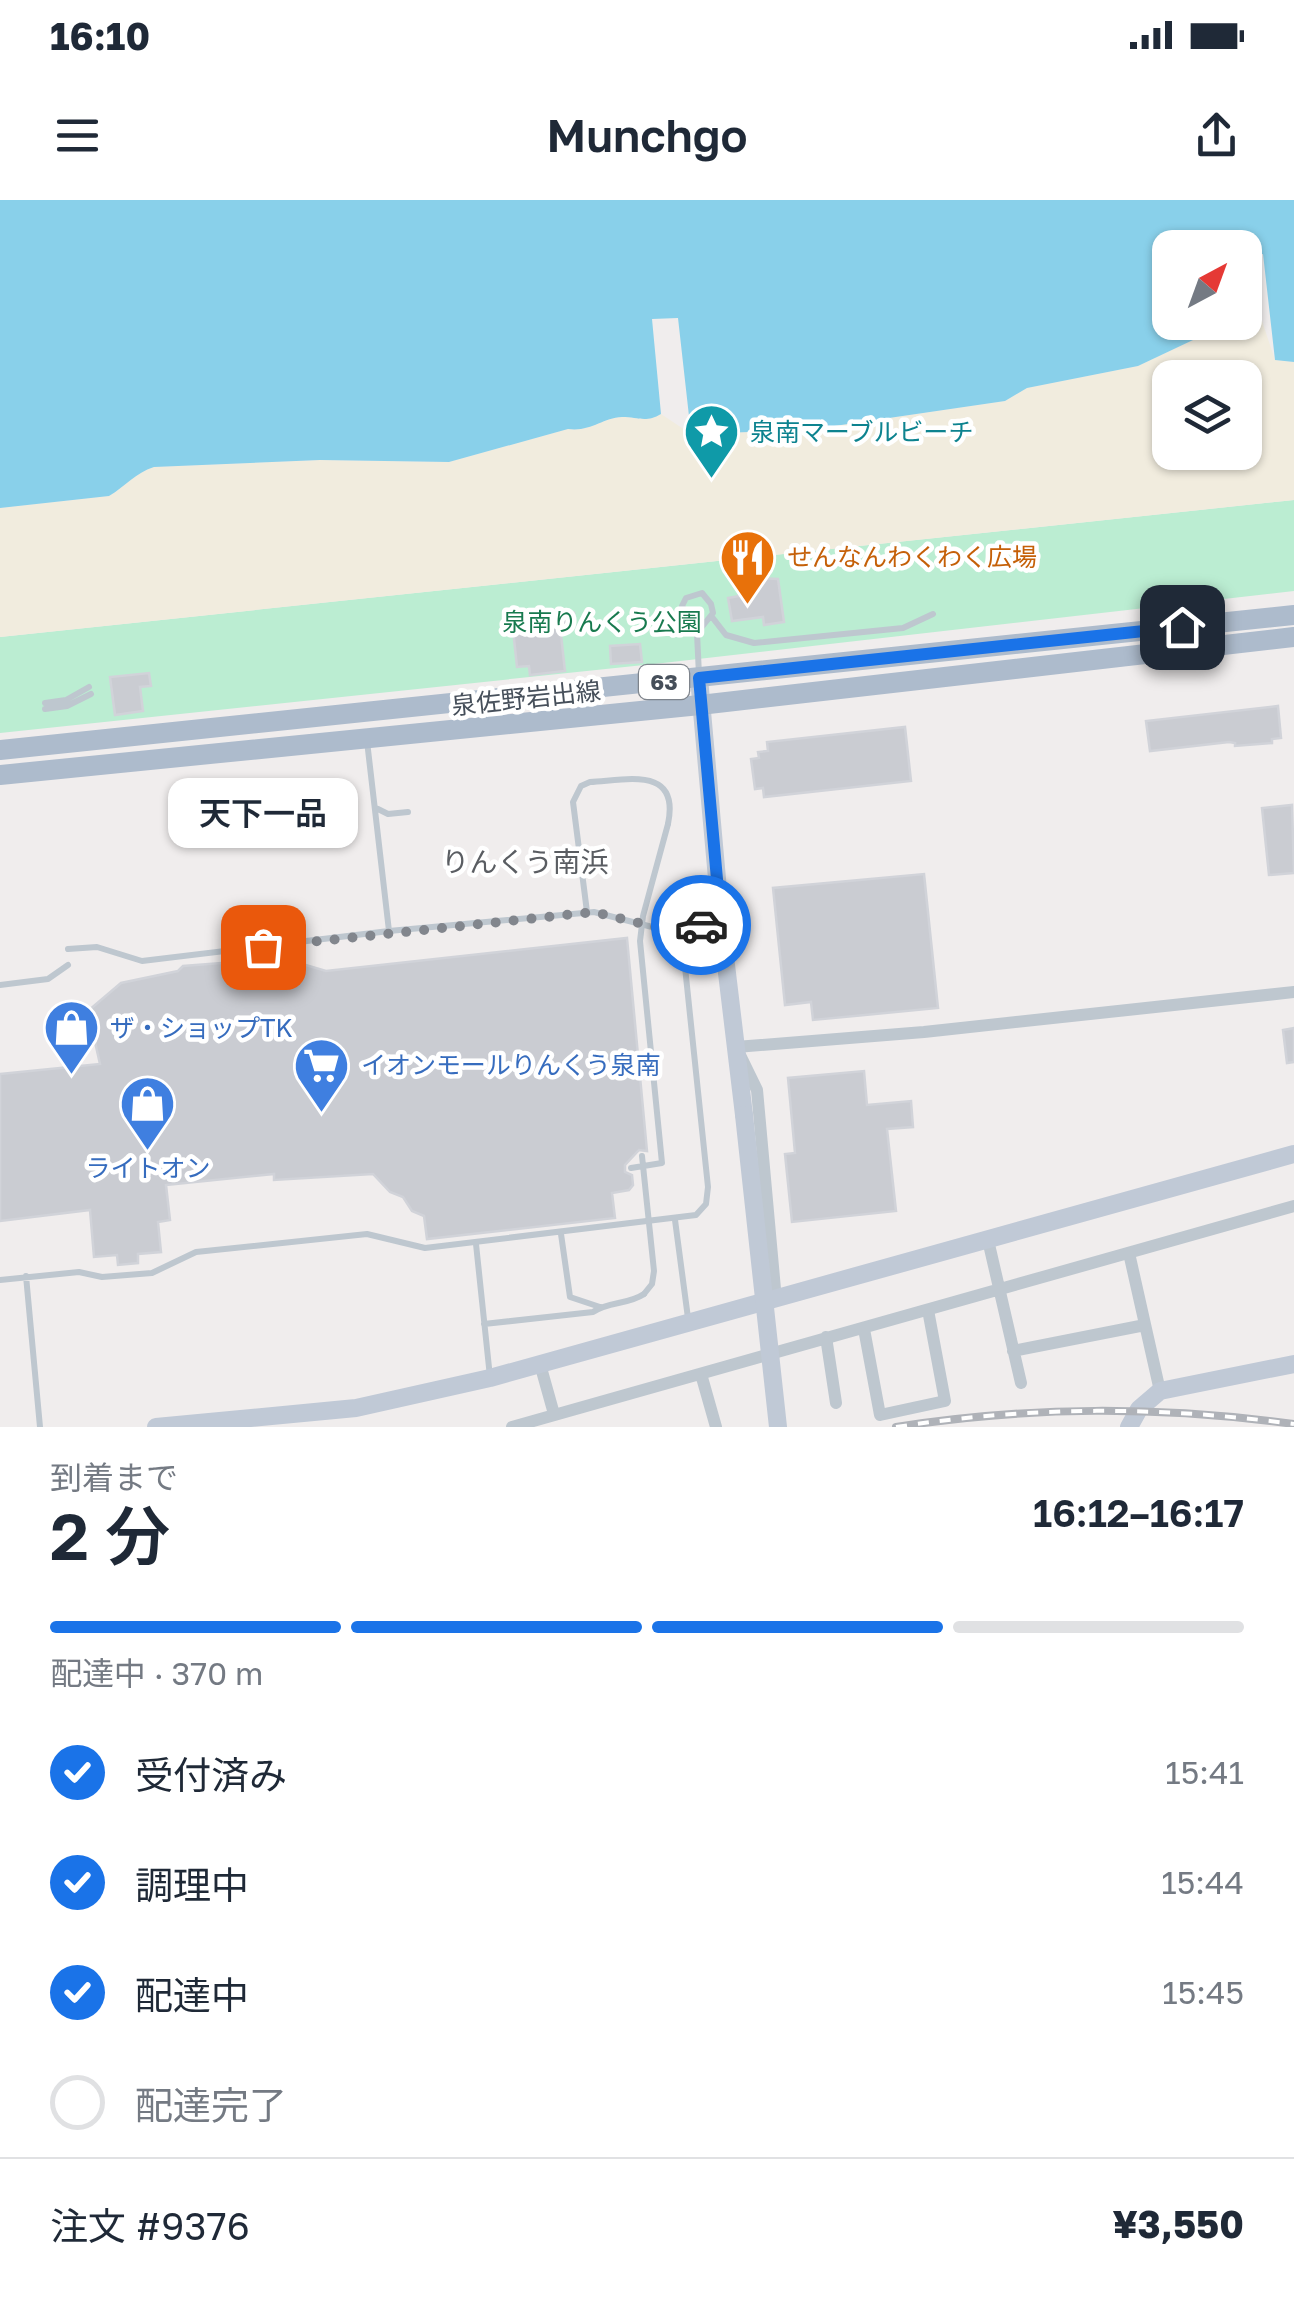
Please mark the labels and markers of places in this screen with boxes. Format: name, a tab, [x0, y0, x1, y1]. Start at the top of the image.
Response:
place icon: 泉南マーブルビーチ	[681, 402, 741, 481]
place label: 泉南マーブルビーチ	[750, 416, 974, 447]
restaurant icon: せんなんわくわく広場	[718, 527, 778, 606]
place label: せんなんわくわく広場	[787, 541, 1037, 572]
pin	[1140, 585, 1225, 670]
callout: 天下一品	[168, 777, 358, 847]
pin	[221, 905, 306, 990]
shop icon: ザ・ショップTK	[41, 998, 101, 1077]
place label: ザ・ショップTK	[110, 1012, 293, 1043]
supermarket icon: イオンモールりんくう泉南	[292, 1035, 352, 1114]
place label: イオンモールりんくう泉南	[361, 1049, 661, 1080]
shop icon: ライトオン	[118, 1073, 178, 1152]
place label: ライトオン	[85, 1152, 211, 1183]

